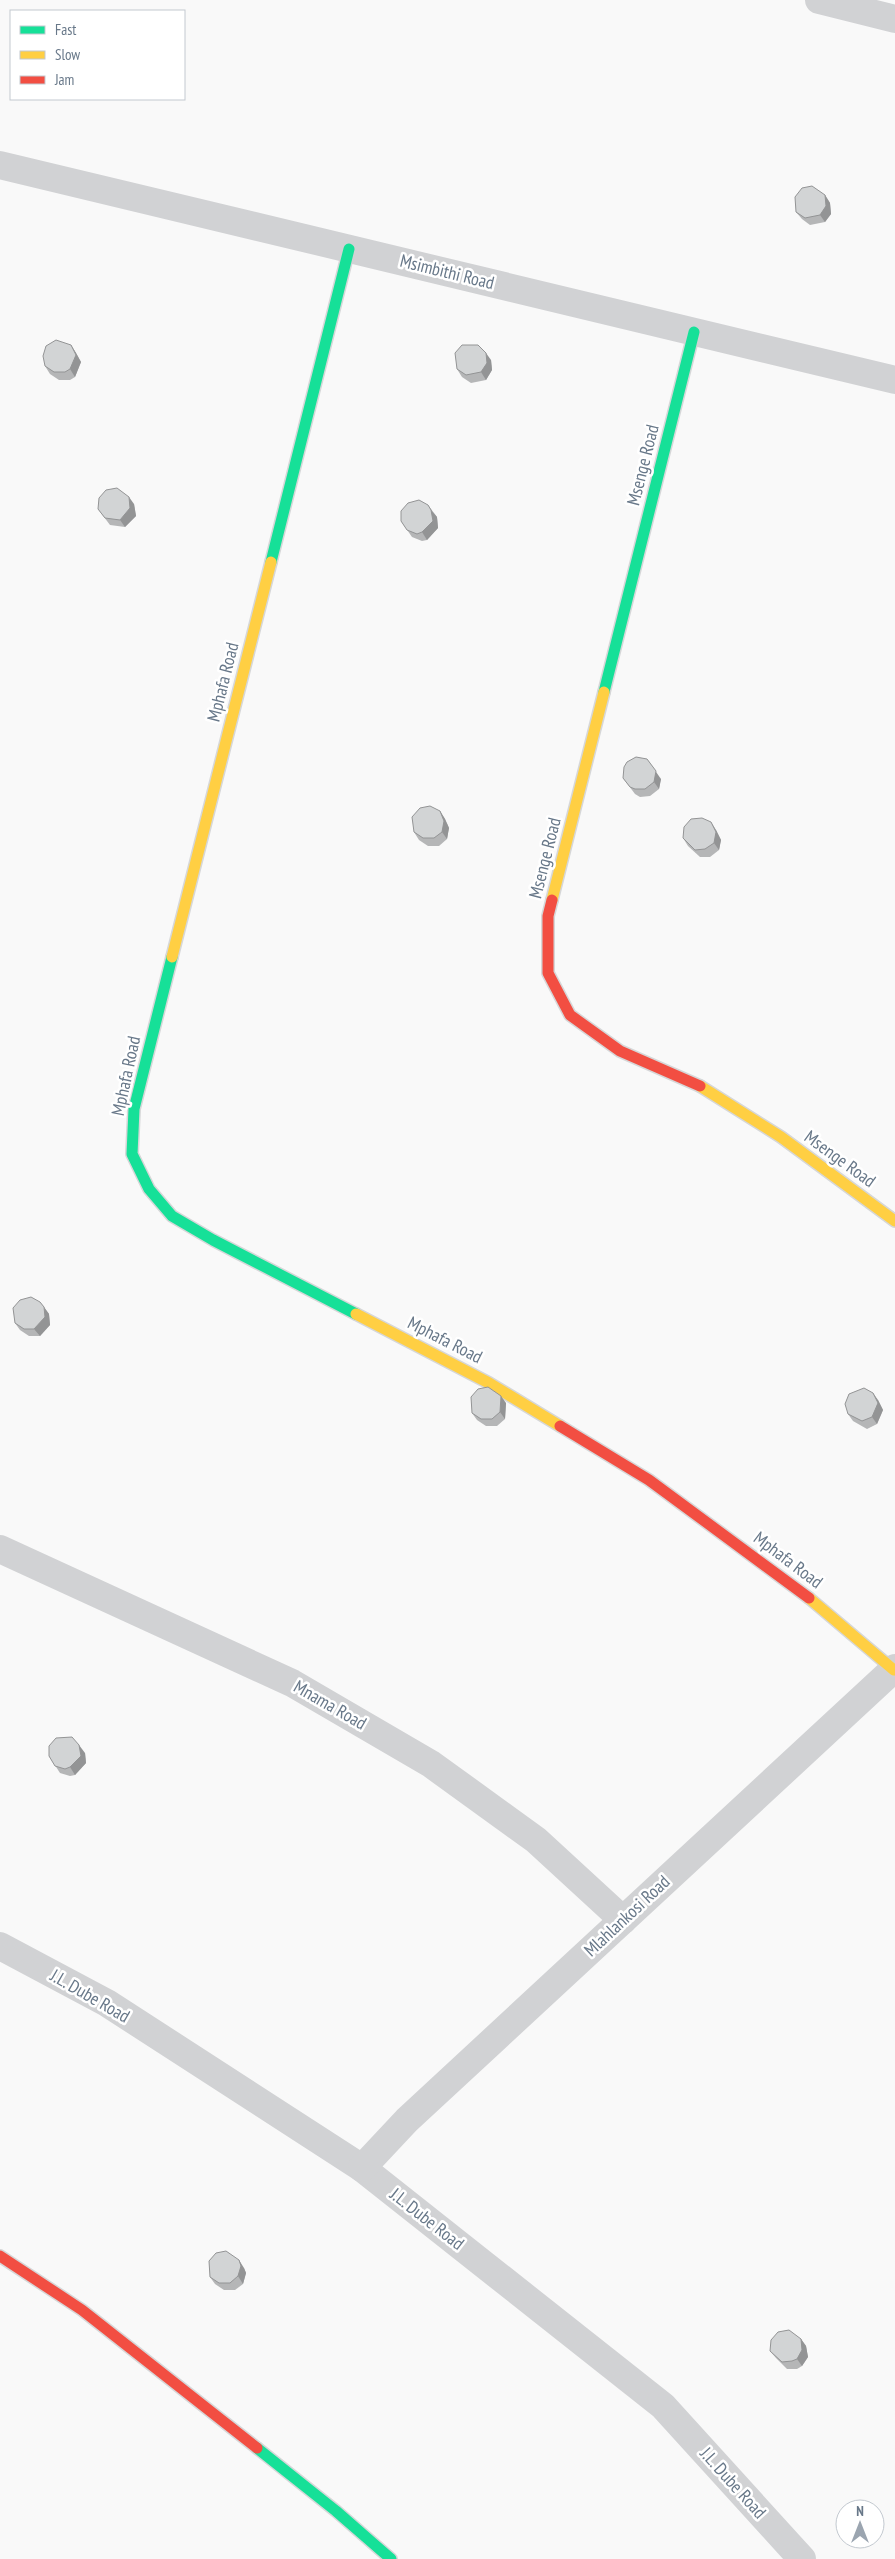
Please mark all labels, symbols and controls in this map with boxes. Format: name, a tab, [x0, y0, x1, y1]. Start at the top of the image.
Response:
legend	[10, 10, 185, 100]
text: Fast	[55, 20, 76, 39]
text: Slow	[55, 45, 80, 64]
text: Jam	[54, 70, 74, 89]
street label: Msimbithi Road	[398, 249, 497, 294]
street label: Msenge Road	[621, 422, 664, 508]
street label: Mphafa Road	[202, 640, 243, 724]
street label: Msenge Road	[523, 815, 566, 901]
street label: Mphafa Road	[106, 1034, 145, 1118]
street label: Msenge Road	[800, 1125, 880, 1192]
street label: Mphafa Road	[404, 1311, 486, 1368]
street label: Mphafa Road	[749, 1526, 827, 1593]
street label: Mnama Road	[290, 1675, 371, 1735]
street label: Mlahlankosi Road	[579, 1870, 674, 1961]
street label: J.L. Dube Road	[46, 1963, 134, 2027]
street label: J.L. Dube Road	[385, 2182, 469, 2255]
street label: J.L. Dube Road	[695, 2442, 771, 2523]
north arrow	[835, 2499, 885, 2549]
text: N	[856, 2502, 864, 2520]

